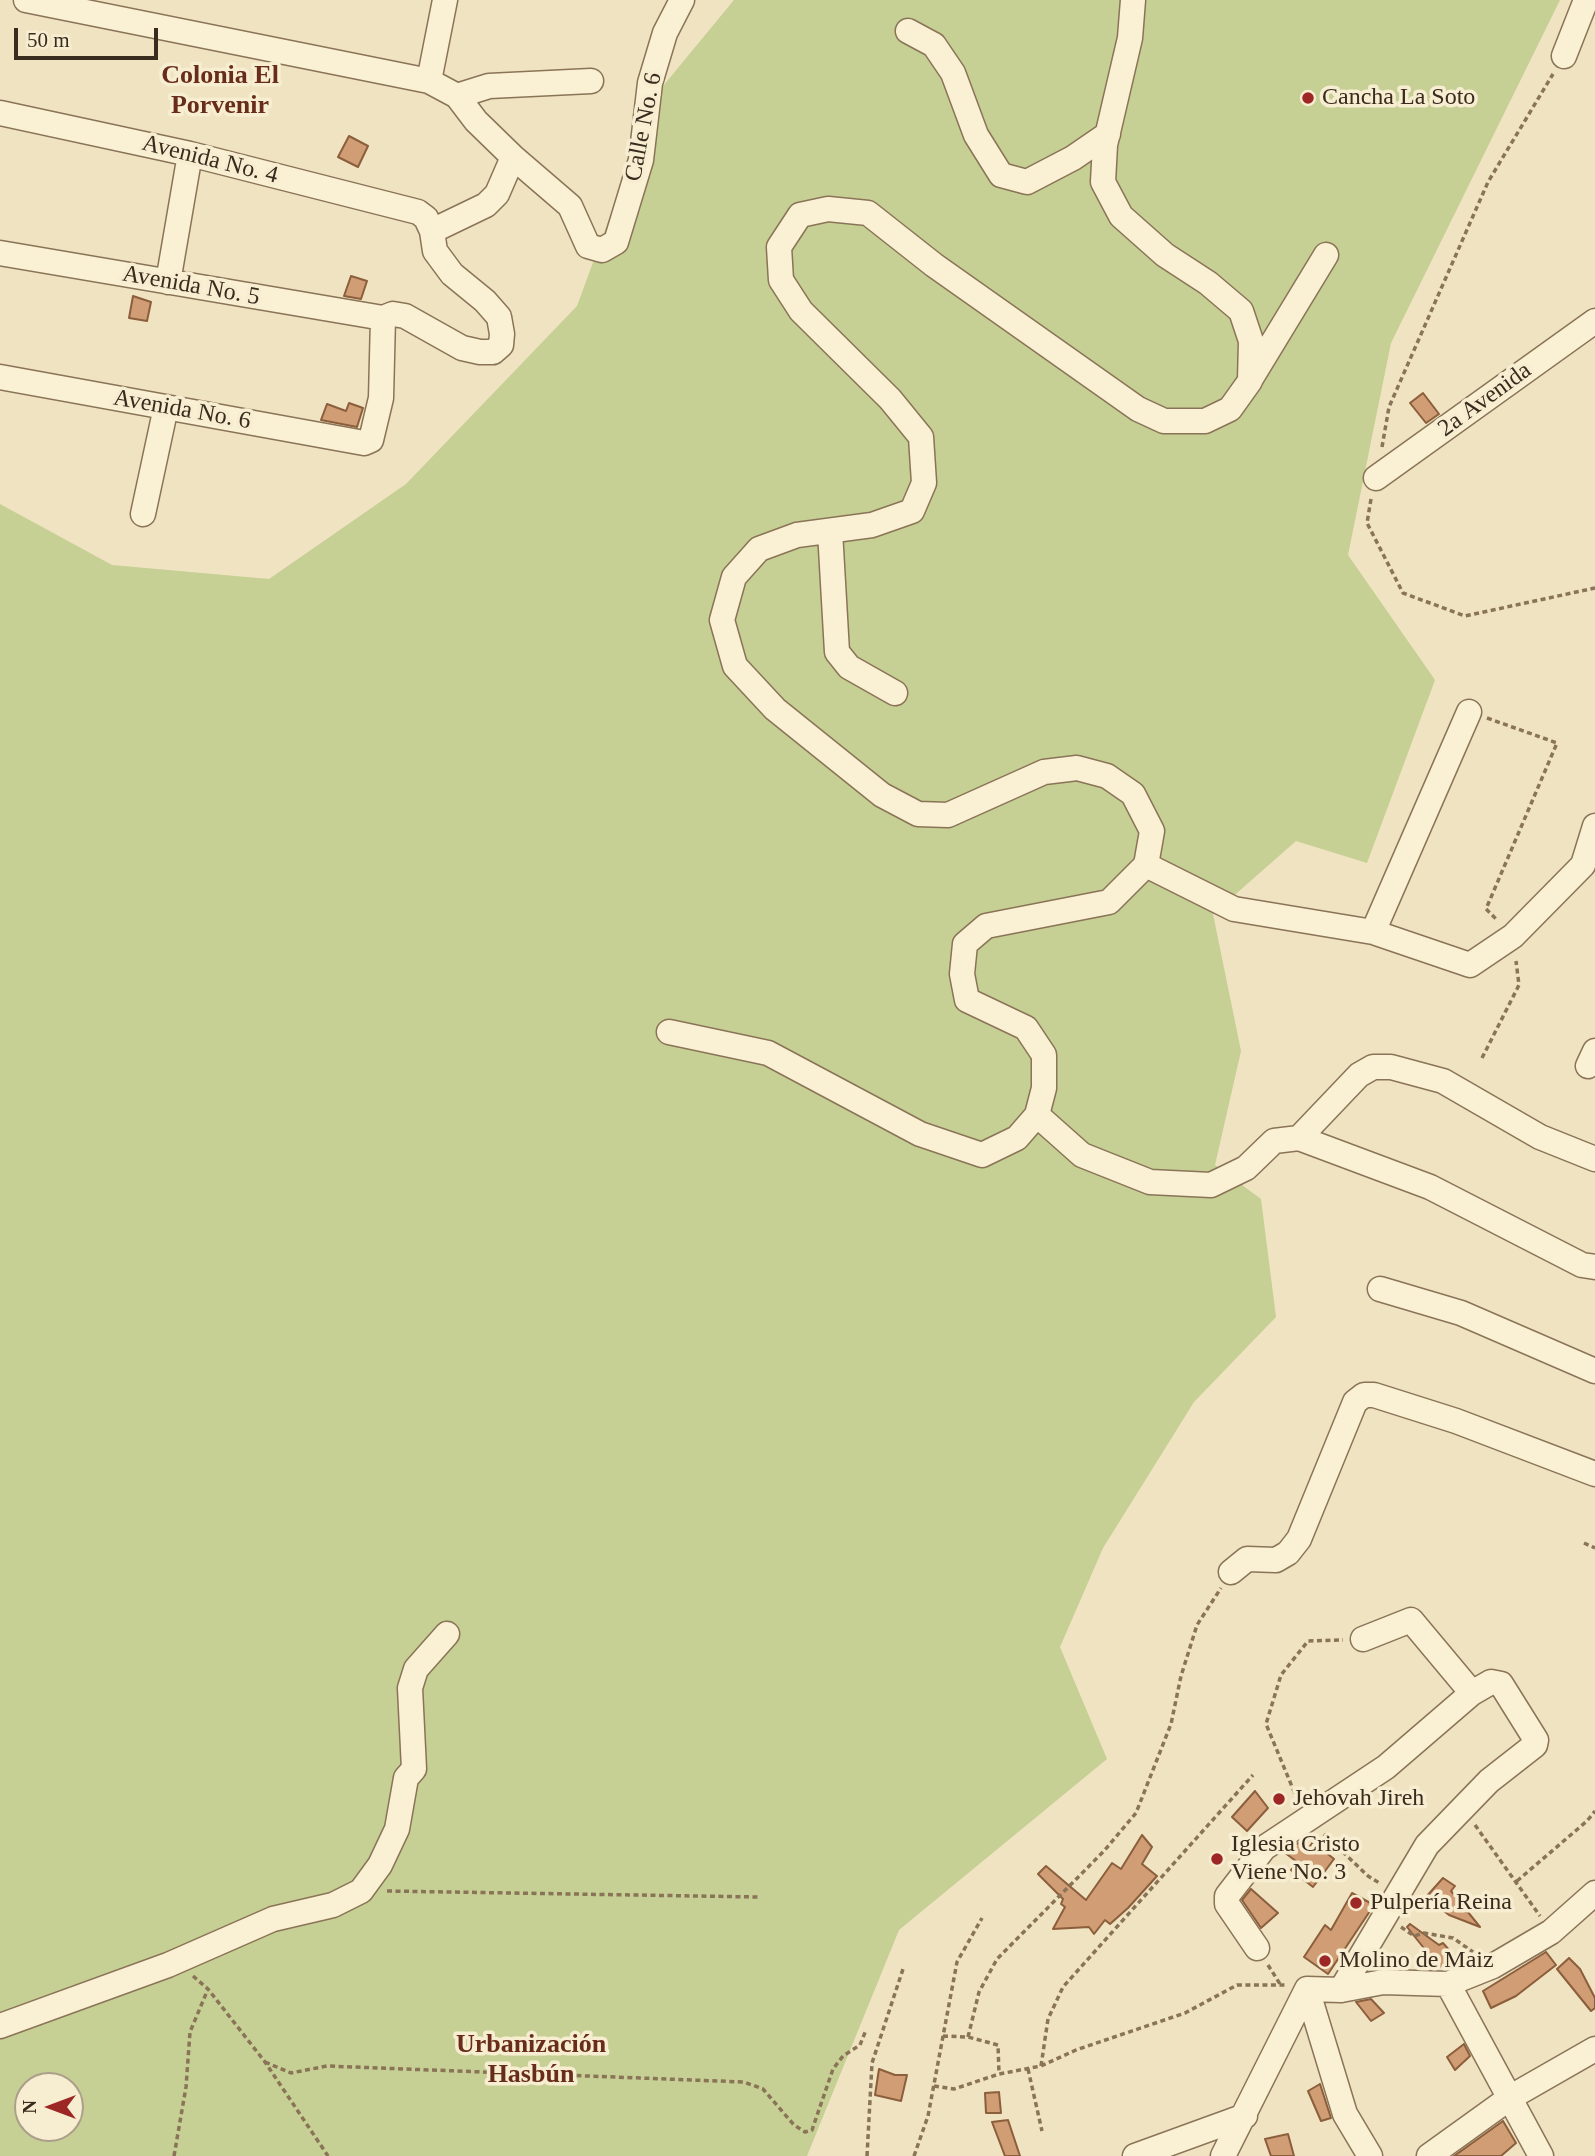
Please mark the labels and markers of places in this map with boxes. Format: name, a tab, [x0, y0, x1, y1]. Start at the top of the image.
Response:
place label: Cancha La Soto	[1322, 84, 1475, 112]
marker: Cancha La Soto	[1300, 90, 1316, 106]
place label: Jehovah Jireh	[1293, 1785, 1424, 1813]
marker: Jehovah Jireh	[1271, 1791, 1287, 1807]
place label: Iglesia Cristo Viene No. 3	[1231, 1831, 1360, 1887]
marker: Iglesia Cristo Viene No. 3	[1209, 1851, 1225, 1867]
place label: Pulpería Reina	[1370, 1889, 1512, 1917]
marker: Pulpería Reina	[1348, 1895, 1364, 1911]
place label: Molino de Maiz	[1339, 1947, 1494, 1975]
marker: Molino de Maiz	[1317, 1953, 1333, 1969]

